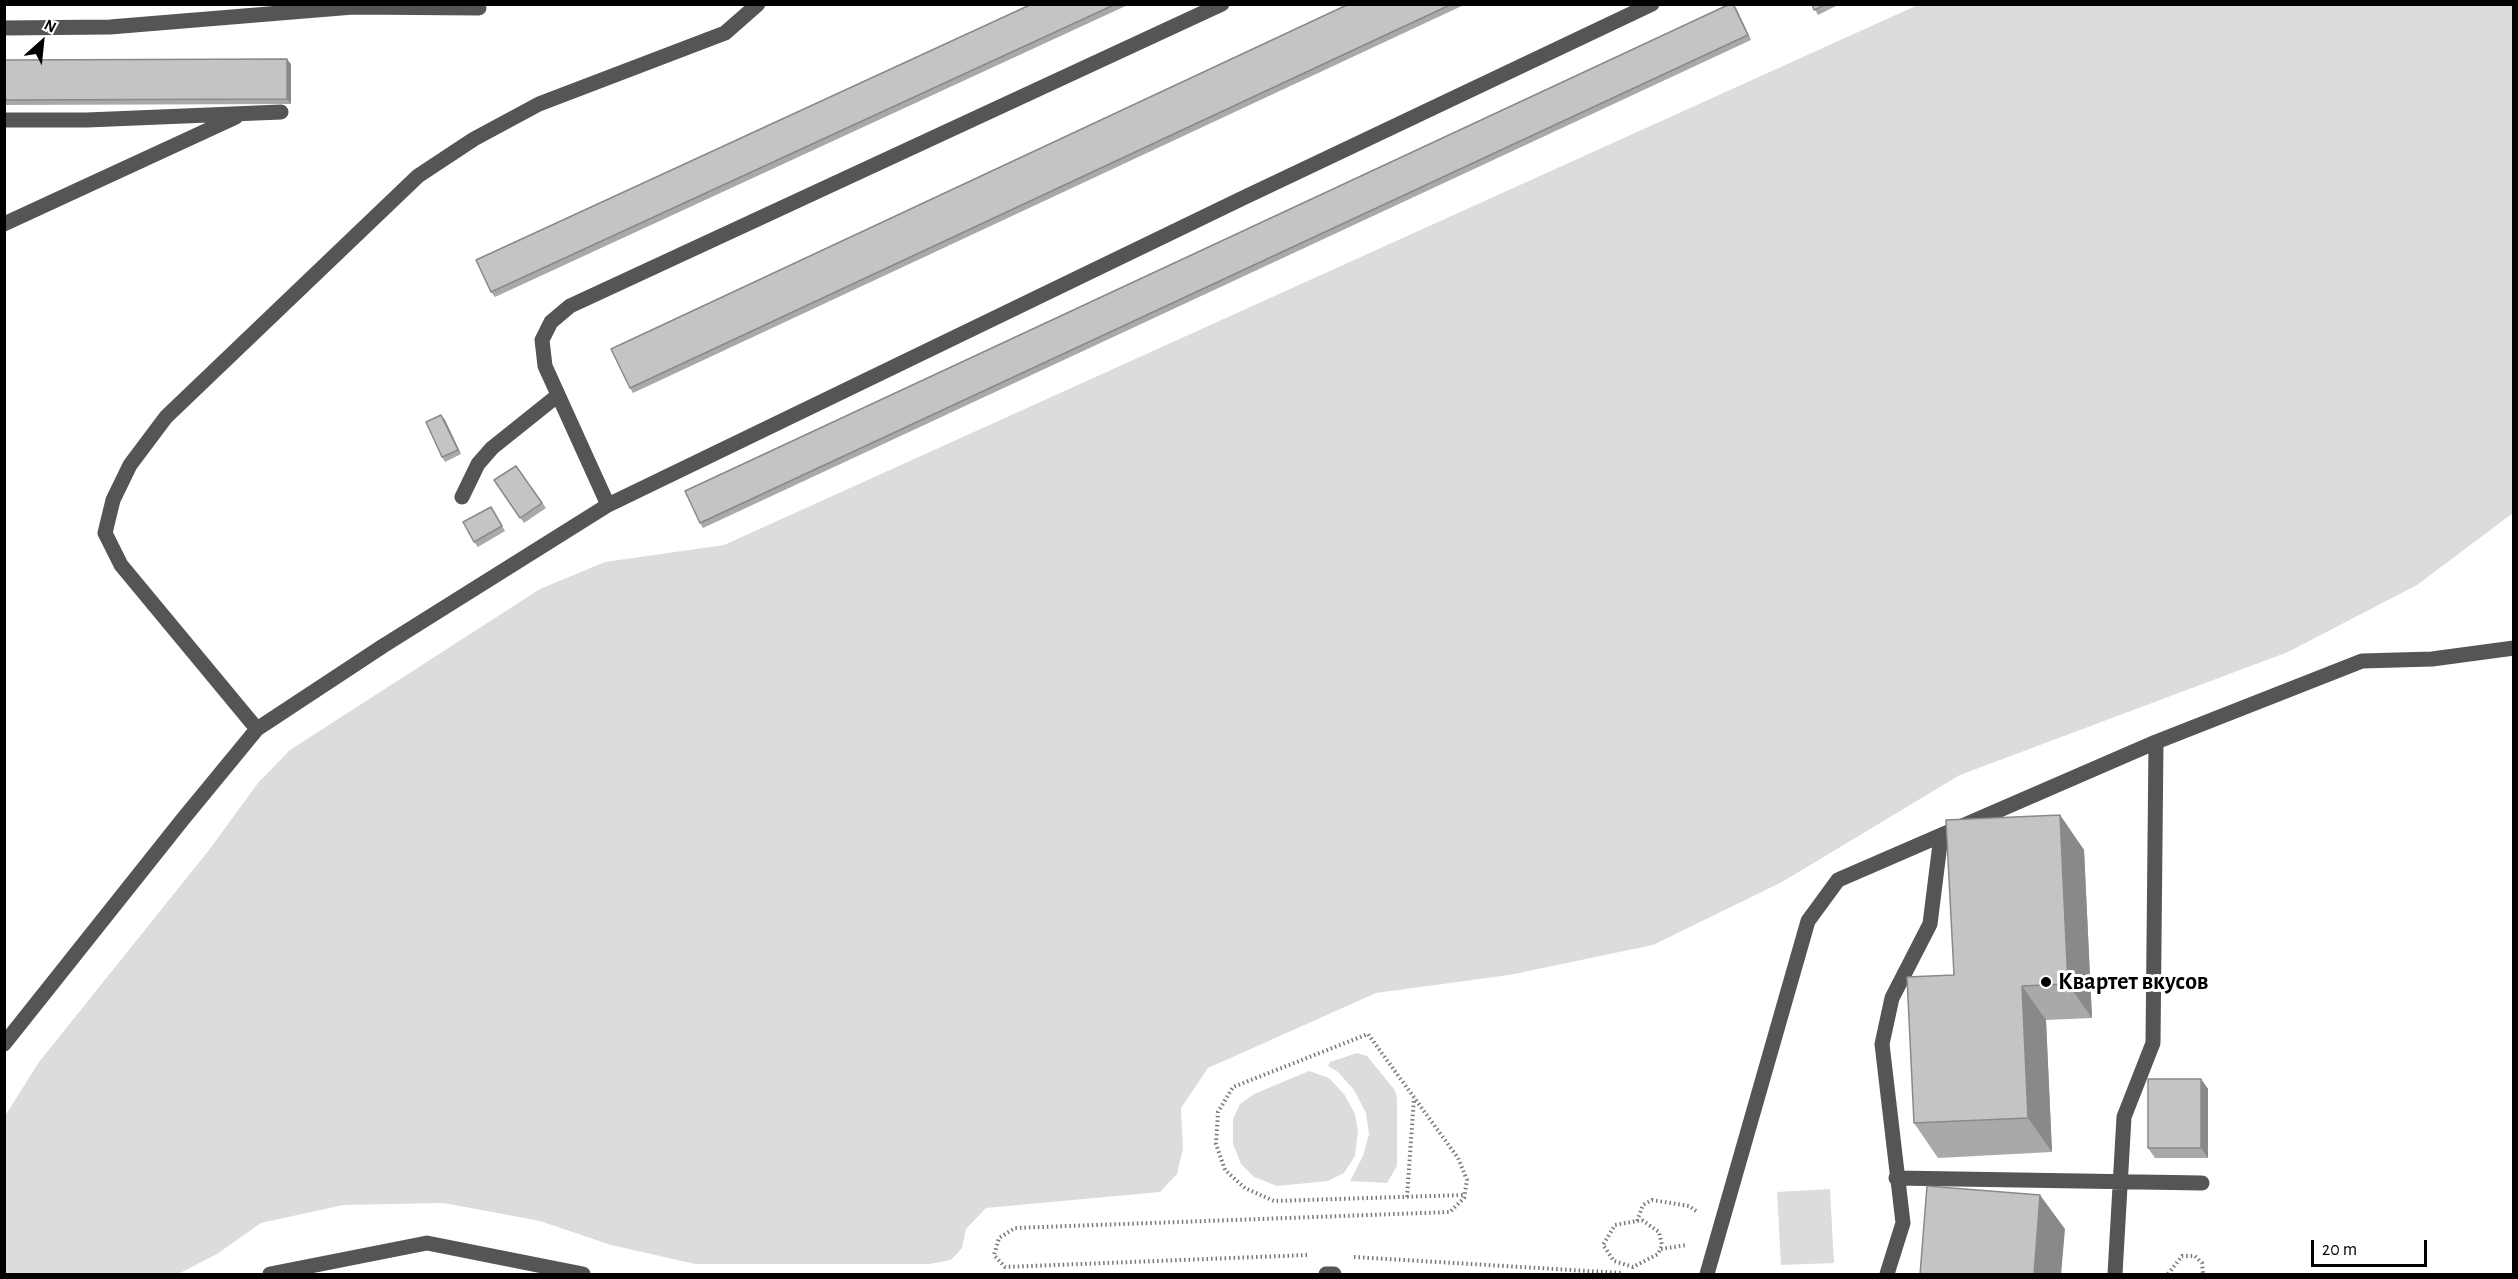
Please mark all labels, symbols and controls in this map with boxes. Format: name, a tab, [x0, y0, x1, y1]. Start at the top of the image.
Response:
north arrow	[12, 12, 72, 72]
text: N	[42, 16, 59, 36]
place label: Квартет вкусов	[2058, 968, 2209, 996]
marker: Квартет вкусов	[2039, 975, 2053, 989]
scale bar	[2314, 1228, 2430, 1266]
text: 20 m	[2322, 1241, 2357, 1259]

